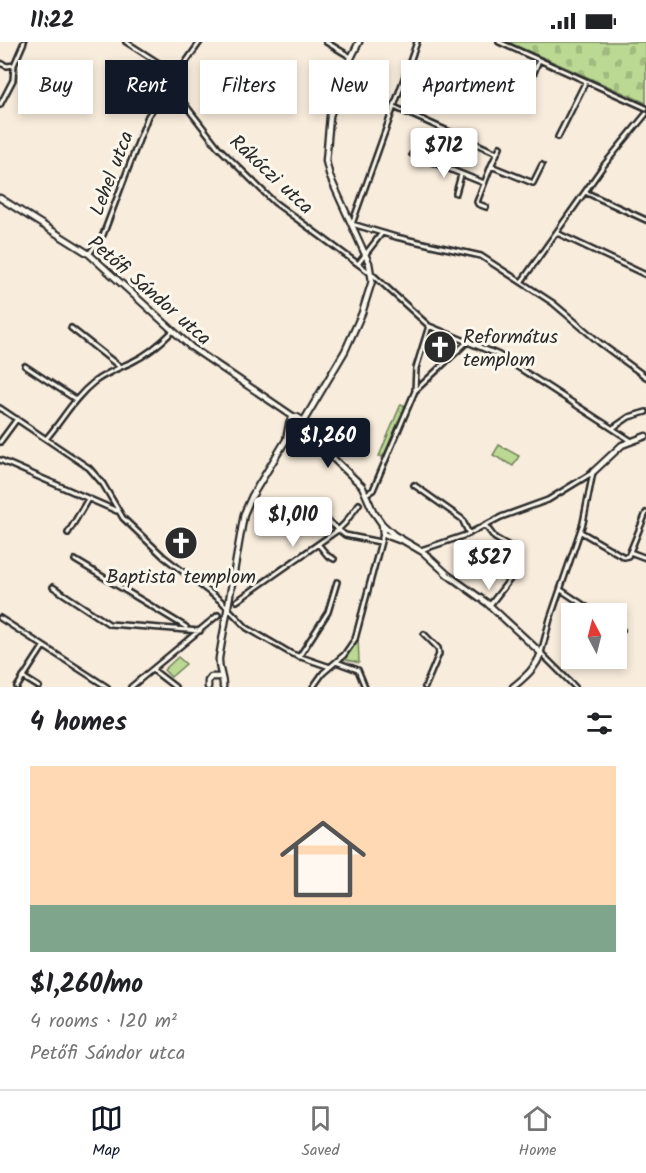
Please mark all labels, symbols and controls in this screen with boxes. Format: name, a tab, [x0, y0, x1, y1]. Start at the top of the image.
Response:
text: 11:22	[30, 4, 74, 39]
chip: Buy	[18, 60, 93, 114]
chip: Rent	[105, 60, 188, 114]
chip: Filters	[200, 60, 297, 114]
chip: New	[309, 60, 389, 114]
chip: Apartment	[401, 60, 536, 114]
street label: Lehel utca	[82, 127, 144, 221]
street label: Rákóczi utca	[221, 128, 320, 223]
pin: $712	[408, 128, 480, 179]
text: $712	[425, 131, 463, 163]
street label: Petőfi Sándor utca	[80, 229, 218, 355]
place label: Református templom	[463, 322, 559, 377]
church icon: Református templom	[422, 329, 458, 365]
pin: $1,260	[279, 418, 377, 469]
text: $1,260	[300, 421, 356, 453]
pin: $1,010	[244, 497, 342, 548]
text: $1,010	[268, 500, 318, 532]
church icon: Baptista templom	[163, 525, 199, 561]
pin: $527	[453, 540, 525, 591]
text: $527	[467, 543, 511, 575]
place label: Baptista templom	[106, 562, 256, 594]
north arrow	[561, 603, 627, 669]
map controls	[561, 603, 627, 669]
text: 4 homes	[30, 702, 127, 744]
icon: filters	[583, 707, 616, 740]
icon: home	[269, 805, 377, 913]
text: $1,260/mo	[30, 964, 143, 1006]
text: 4 rooms · 120 m²	[30, 1006, 177, 1038]
text: Petőfi Sándor utca	[30, 1038, 185, 1070]
tab: Map	[90, 1102, 123, 1163]
tab: Saved	[302, 1102, 340, 1163]
tab: Home	[519, 1102, 556, 1163]

